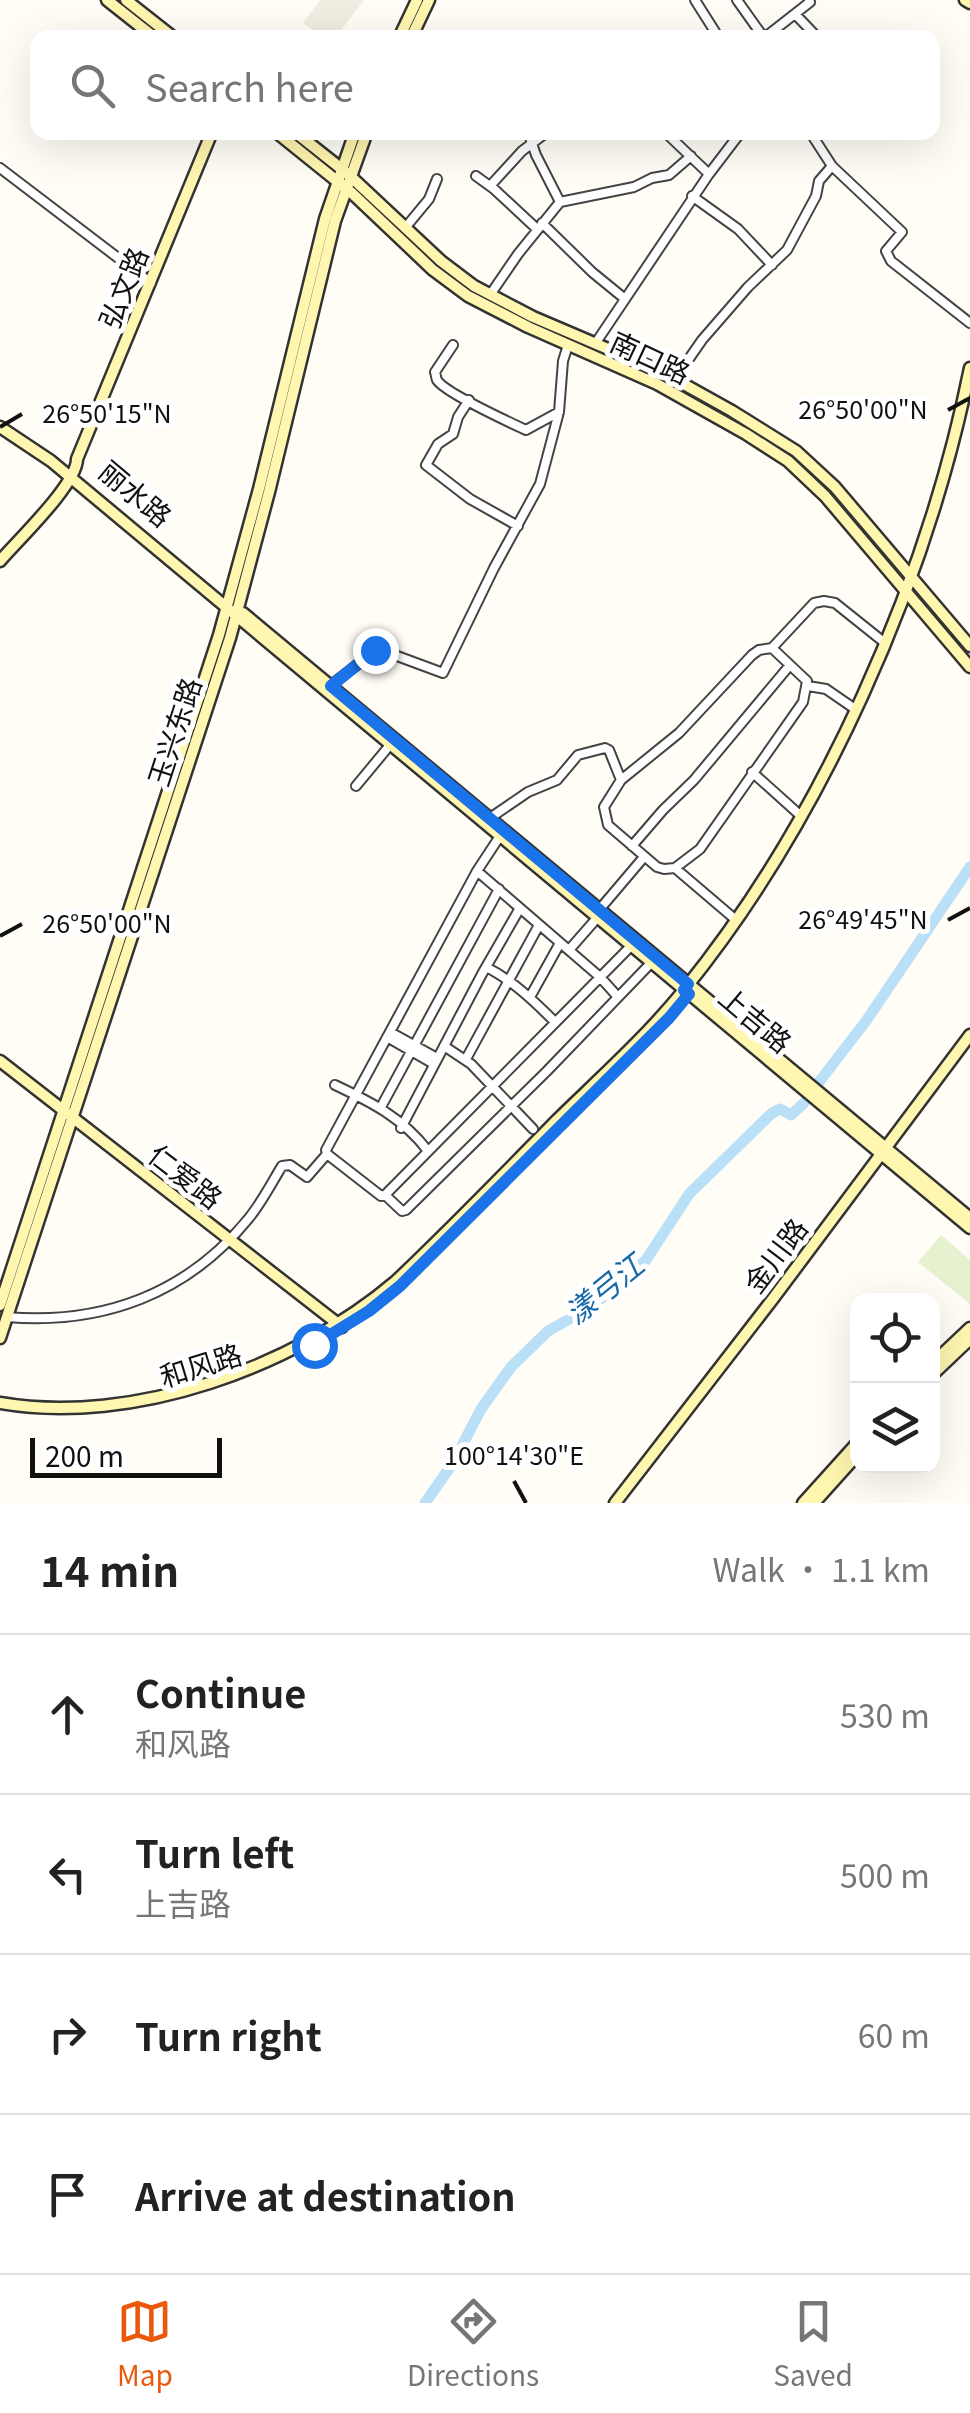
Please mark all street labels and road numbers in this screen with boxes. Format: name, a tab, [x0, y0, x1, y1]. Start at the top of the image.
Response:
street label: 弘文路	[88, 241, 156, 334]
street label: 南口路	[604, 320, 697, 392]
street label: 丽水路	[91, 450, 181, 535]
street label: 玉兴东路	[137, 672, 209, 791]
street label: 上吉路	[711, 976, 801, 1061]
street label: 仁爱路	[141, 1134, 232, 1217]
street label: 金川路	[733, 1209, 816, 1300]
street label: 和风路	[154, 1333, 246, 1395]

